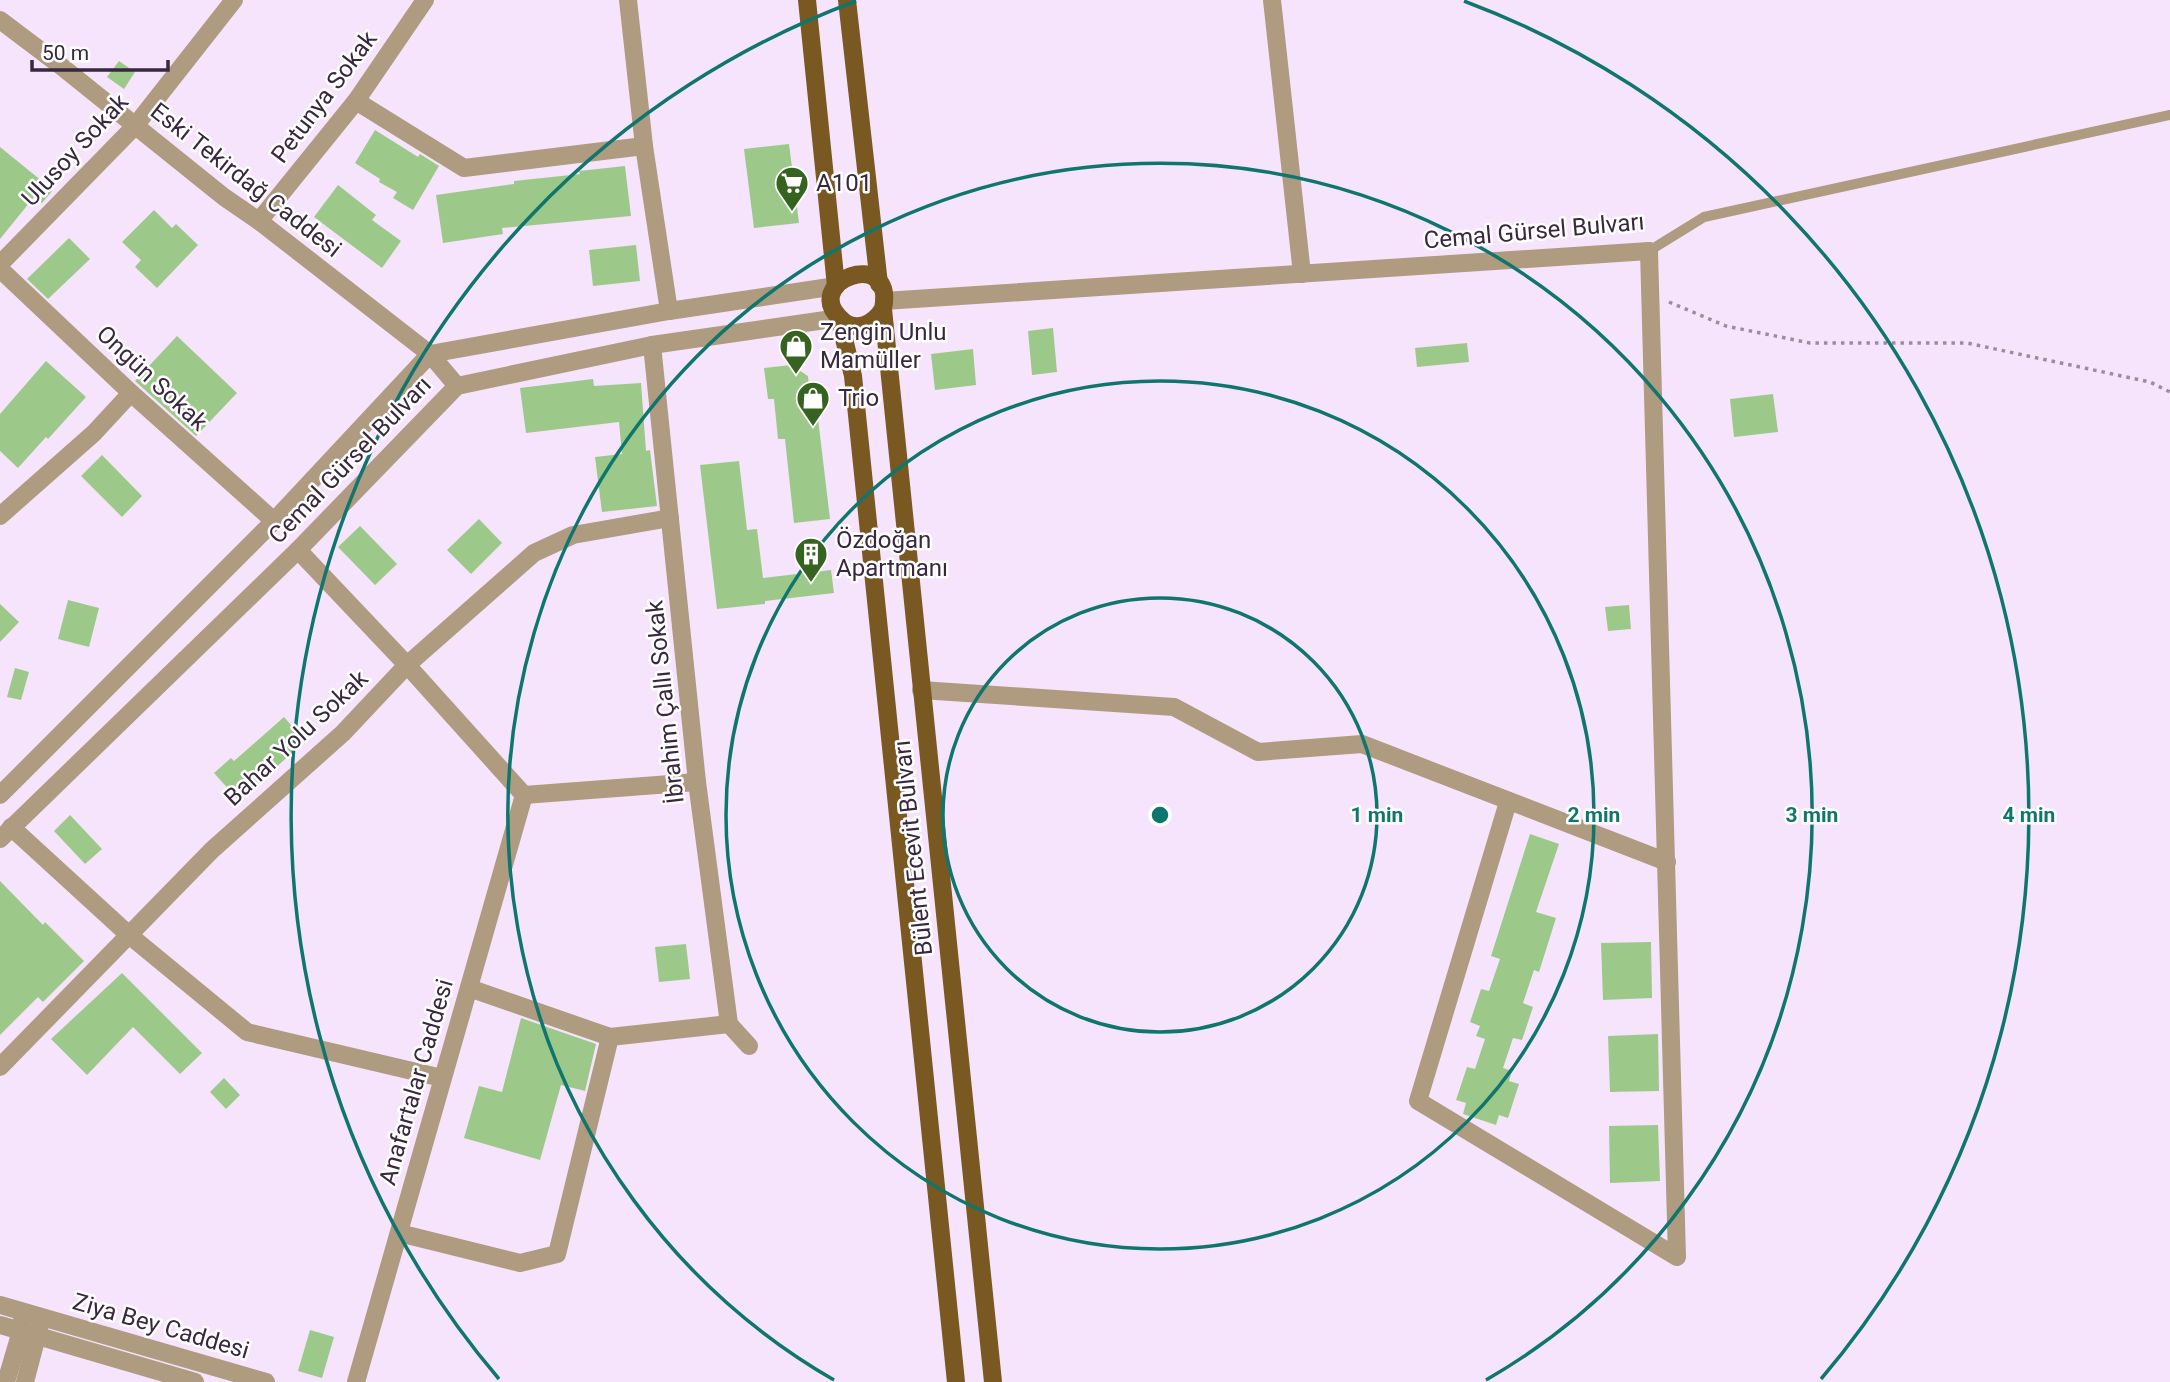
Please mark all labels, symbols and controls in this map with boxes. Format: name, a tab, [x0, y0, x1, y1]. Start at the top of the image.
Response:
street label: Petunya Sokak	[265, 25, 383, 168]
scale bar	[32, 28, 168, 72]
text: 50 m	[42, 41, 89, 65]
street label: Ulusoy Sokak	[16, 87, 135, 212]
street label: Eski Tekirdağ Caddesi	[145, 97, 347, 263]
supermarket icon: A101	[773, 164, 811, 213]
place label: A101	[816, 169, 872, 197]
street label: Cemal Gürsel Bulvarı	[1422, 207, 1646, 255]
place label: Zengin Unlu Mamüller	[820, 318, 947, 374]
street label: Ongün Sokak	[91, 320, 214, 437]
shop icon: Zengin Unlu Mamüller	[777, 327, 815, 376]
street label: Cemal Gürsel Bulvarı	[263, 371, 437, 549]
shop icon: Trio	[794, 379, 832, 428]
place label: Trio	[838, 384, 879, 412]
place label: Özdoğan Apartmanı	[836, 526, 948, 582]
building icon: Özdoğan Apartmanı	[792, 535, 830, 584]
street label: İbrahim Çallı Sokak	[640, 598, 690, 805]
street label: Bahar Yolu Sokak	[218, 664, 374, 812]
street label: Bülent Ecevit Bulvarı	[888, 739, 938, 957]
centre of rings	[1148, 803, 1172, 827]
text: 1 min	[1351, 803, 1403, 827]
text: 2 min	[1568, 803, 1620, 827]
text: 3 min	[1786, 803, 1838, 827]
text: 4 min	[2003, 803, 2055, 827]
street label: Anafartalar Caddesi	[373, 976, 459, 1188]
street label: Ziya Bey Caddesi	[70, 1287, 252, 1365]

